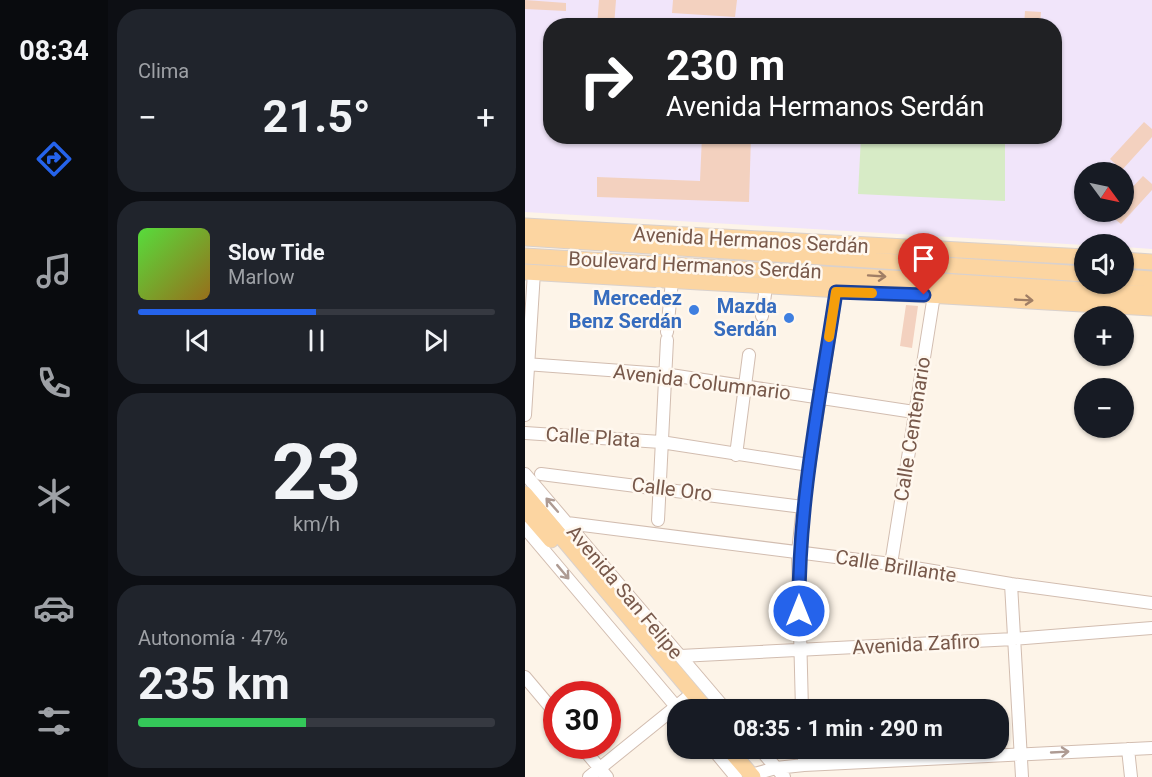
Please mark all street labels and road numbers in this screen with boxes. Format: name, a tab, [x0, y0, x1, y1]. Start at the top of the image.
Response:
street label: Avenida Hermanos Serdán	[633, 222, 869, 258]
street label: Boulevard Hermanos Serdán	[568, 246, 822, 284]
street label: Calle Centenario	[889, 355, 935, 503]
street label: Avenida Columnario	[612, 359, 792, 405]
street label: Calle Plata	[545, 422, 641, 452]
street label: Calle Oro	[630, 472, 714, 506]
street label: Avenida San Felipe	[562, 520, 688, 664]
street label: Calle Brillante	[834, 545, 958, 587]
street label: Avenida Zafiro	[852, 629, 980, 659]

